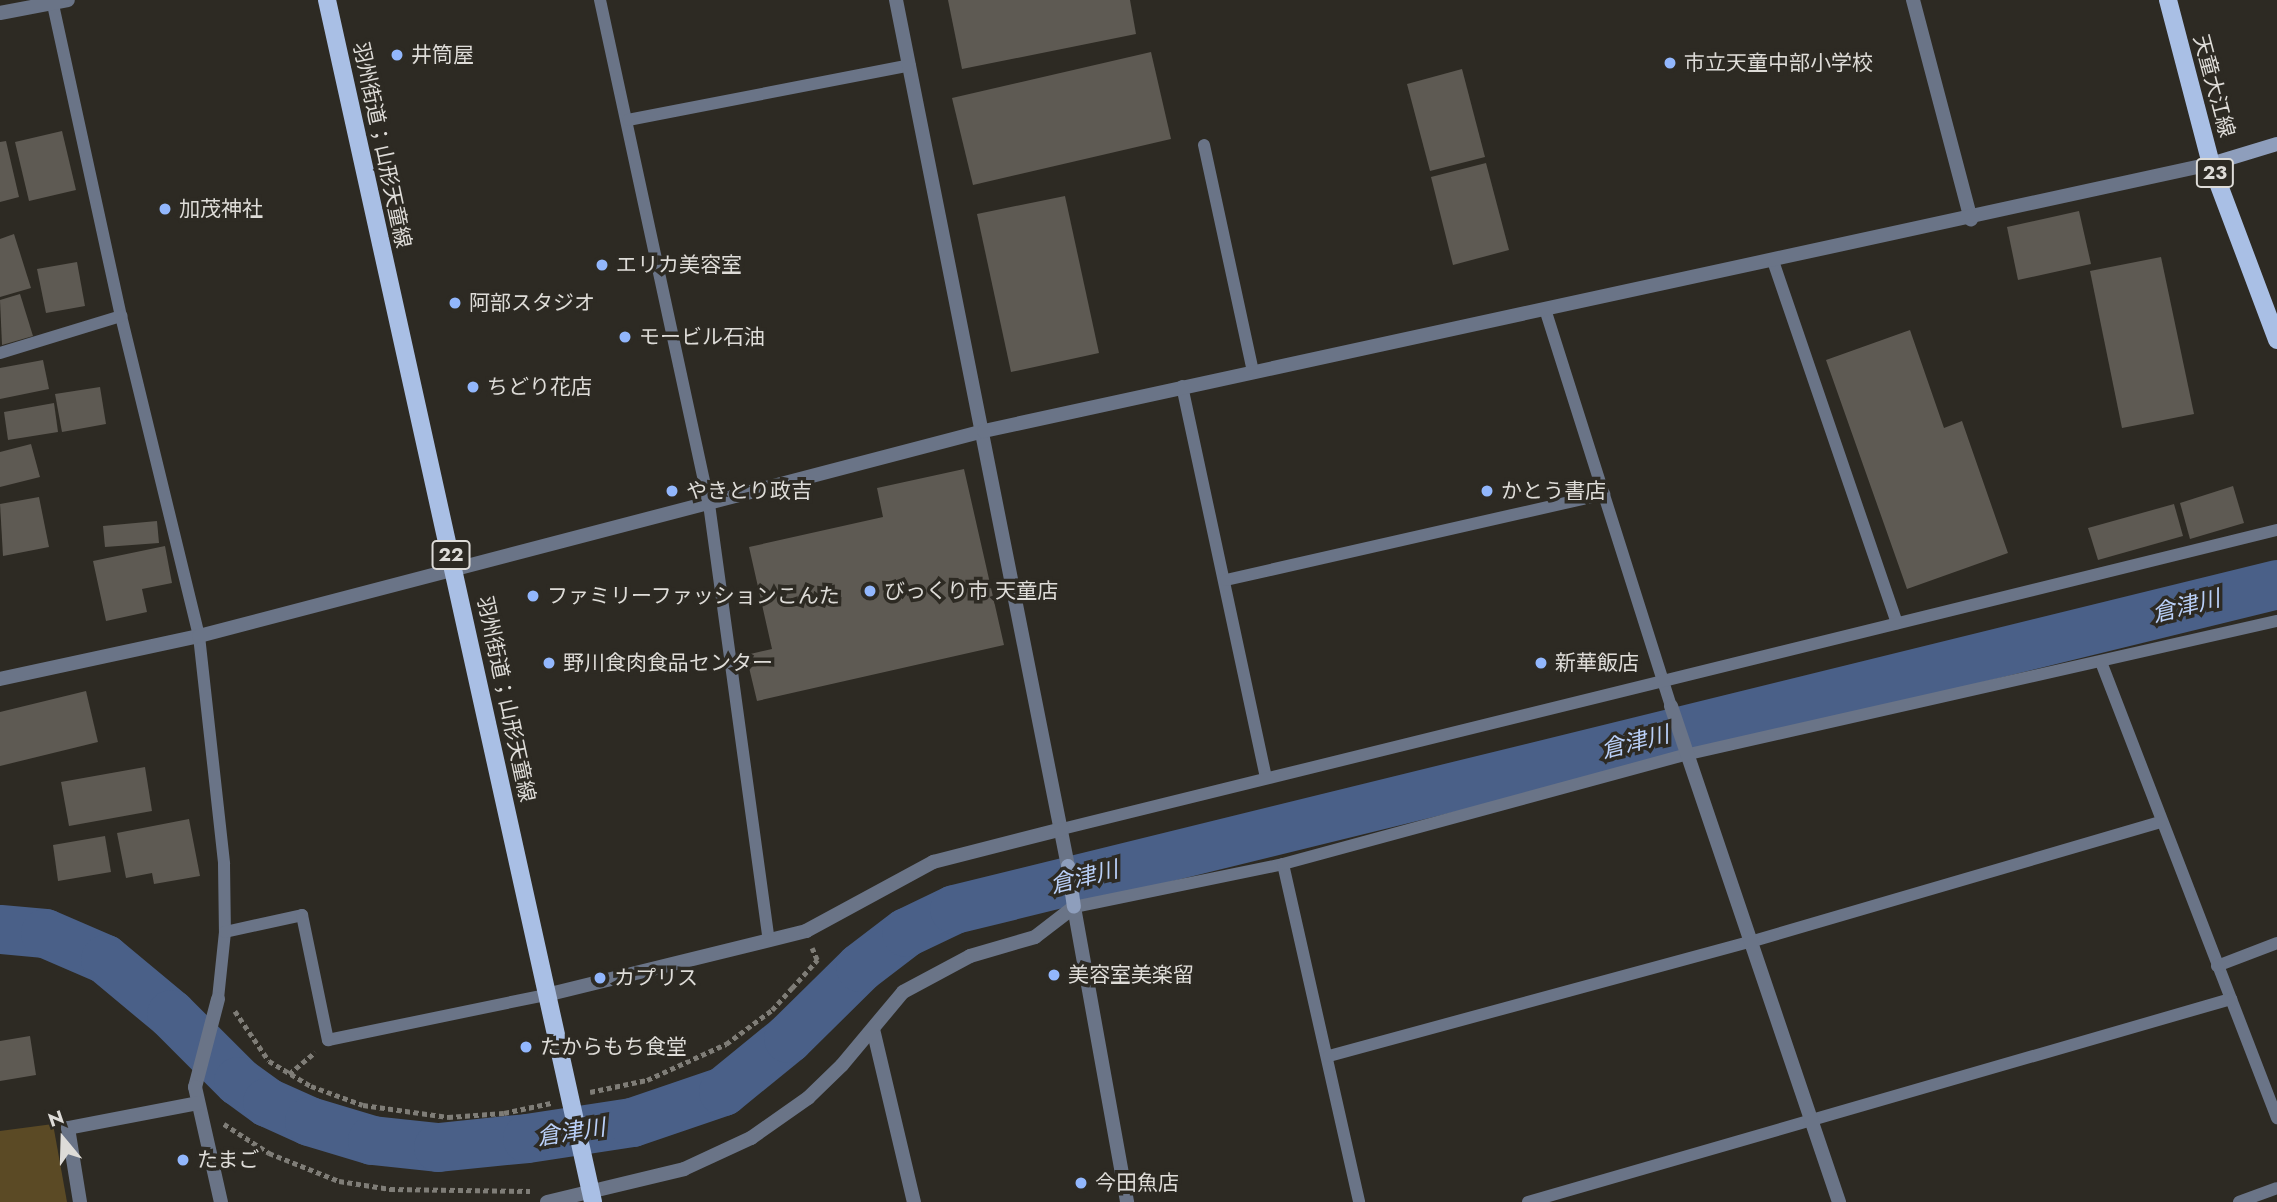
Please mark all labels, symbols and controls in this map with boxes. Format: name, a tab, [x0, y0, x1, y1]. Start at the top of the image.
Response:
street label: 天童大江線	[2188, 32, 2240, 140]
street label: 羽州街道；山形天童線	[348, 40, 416, 250]
place label: 井筒屋	[411, 42, 474, 68]
marker: 井筒屋	[389, 47, 405, 63]
place label: 市立天童中部小学校	[1684, 50, 1873, 76]
marker: 市立天童中部小学校	[1662, 55, 1678, 71]
road number: 23	[2196, 158, 2234, 188]
place label: 加茂神社	[179, 196, 263, 222]
marker: 加茂神社	[157, 201, 173, 217]
place label: エリカ美容室	[616, 252, 742, 278]
marker: エリカ美容室	[594, 257, 610, 273]
place label: 阿部スタジオ	[469, 290, 595, 316]
marker: 阿部スタジオ	[447, 295, 463, 311]
place label: モービル石油	[639, 324, 765, 350]
marker: モービル石油	[617, 329, 633, 345]
place label: ちどり花店	[487, 374, 592, 400]
marker: ちどり花店	[465, 379, 481, 395]
place label: やきとり政吉	[686, 478, 812, 504]
place label: かとう書店	[1501, 478, 1606, 504]
marker: やきとり政吉	[664, 483, 680, 499]
marker: かとう書店	[1479, 483, 1495, 499]
road number: 22	[430, 540, 472, 570]
place label: びっくり市 天童店	[884, 578, 1058, 604]
place label: ファミリーファッションこんた	[547, 583, 841, 609]
marker: びっくり市 天童店	[862, 583, 878, 599]
water label: 倉津川	[2149, 584, 2223, 628]
marker: ファミリーファッションこんた	[525, 588, 541, 604]
street label: 羽州街道；山形天童線	[472, 594, 540, 804]
place label: 野川食肉食品センター	[563, 650, 773, 676]
place label: 新華飯店	[1555, 650, 1639, 676]
marker: 野川食肉食品センター	[541, 655, 557, 671]
marker: 新華飯店	[1533, 655, 1549, 671]
water label: 倉津川	[1598, 720, 1672, 764]
water label: 倉津川	[1047, 855, 1121, 899]
place label: 美容室美楽留	[1068, 962, 1194, 988]
place label: カプリス	[614, 965, 698, 991]
marker: 美容室美楽留	[1046, 967, 1062, 983]
marker: カプリス	[592, 970, 608, 986]
place label: たからもち食堂	[540, 1034, 687, 1060]
marker: たからもち食堂	[518, 1039, 534, 1055]
text: N	[44, 1103, 68, 1134]
north arrow	[28, 1104, 98, 1174]
water label: 倉津川	[535, 1113, 607, 1151]
place label: たまご	[197, 1147, 260, 1173]
marker: たまご	[175, 1152, 191, 1168]
place label: 今田魚店	[1095, 1170, 1179, 1196]
marker: 今田魚店	[1073, 1175, 1089, 1191]

